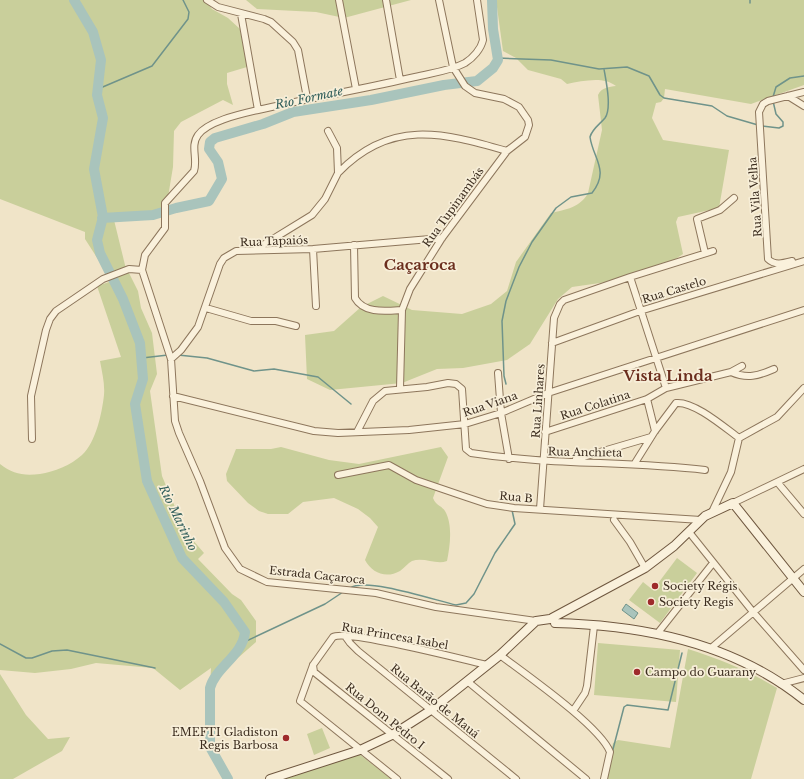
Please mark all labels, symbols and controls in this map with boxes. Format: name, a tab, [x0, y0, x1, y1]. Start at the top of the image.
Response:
water label: Rio Formate	[272, 83, 345, 112]
street label: Rua Vila Velha	[745, 155, 765, 238]
street label: Rua Tupinambás	[419, 164, 487, 250]
street label: Rua Tapaiós	[240, 233, 308, 249]
district label: Caçaroca	[384, 255, 457, 274]
street label: Rua Castelo	[640, 274, 708, 306]
street label: Rua Linhares	[528, 363, 548, 439]
district label: Vista Linda	[622, 366, 713, 385]
street label: Rua Colatina	[558, 387, 632, 423]
street label: Rua Viana	[461, 388, 520, 420]
street label: Rua Anchieta	[548, 444, 623, 460]
water label: Rio Marinho	[156, 481, 201, 553]
street label: Rua B	[499, 489, 533, 505]
street label: Estrada Caçaroca	[268, 563, 366, 587]
place label: Society Régis	[663, 579, 737, 593]
marker: Society Régis	[650, 581, 660, 591]
place label: Society Regis	[659, 595, 733, 609]
marker: Society Regis	[646, 597, 656, 607]
street label: Rua Princesa Isabel	[340, 620, 450, 652]
street label: Rua Barão de Mauá	[388, 661, 483, 742]
place label: Campo do Guarany	[645, 665, 756, 679]
marker: Campo do Guarany	[632, 667, 642, 677]
street label: Rua Dom Pedro I	[342, 680, 428, 753]
place label: EMEFTI Gladiston Regis Barbosa	[172, 725, 279, 752]
marker: EMEFTI Gladiston Regis Barbosa	[281, 733, 291, 743]

